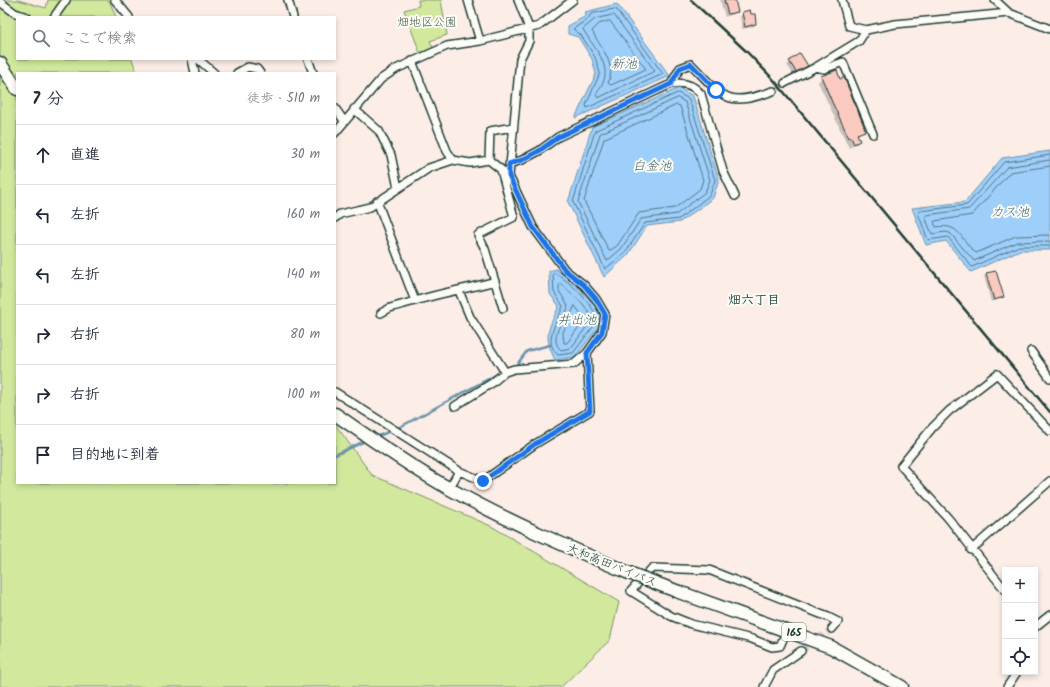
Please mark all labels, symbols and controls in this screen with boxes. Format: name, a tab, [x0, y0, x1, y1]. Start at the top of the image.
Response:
park label: 畑地区公園	[397, 13, 457, 32]
search box	[16, 16, 336, 60]
icon: search	[30, 27, 52, 49]
text: ここで検索	[62, 27, 137, 51]
water label: 新池	[611, 54, 638, 75]
route start	[707, 81, 725, 99]
text: 7 分	[32, 86, 64, 113]
text: 徒歩 · 510 m	[247, 88, 320, 109]
text: 直進	[70, 143, 100, 167]
icon: ahead	[32, 144, 54, 166]
text: 30 m	[291, 144, 320, 165]
water label: 白金池	[632, 156, 672, 177]
water label: カス池	[991, 202, 1030, 223]
text: 左折	[70, 203, 100, 227]
icon: left	[32, 204, 54, 226]
text: 160 m	[287, 204, 320, 225]
text: 左折	[70, 263, 100, 287]
icon: left	[32, 264, 54, 286]
text: 140 m	[287, 264, 320, 285]
district label: 畑六丁目	[728, 290, 780, 311]
water label: 井出池	[557, 310, 597, 331]
text: 右折	[70, 323, 100, 347]
icon: right	[32, 324, 54, 346]
text: 80 m	[290, 324, 320, 345]
text: 右折	[70, 383, 100, 407]
icon: right	[32, 384, 54, 406]
text: 100 m	[287, 384, 320, 405]
text: 目的地に到着	[70, 443, 160, 467]
icon: arrive	[32, 444, 54, 466]
route end	[474, 472, 492, 490]
street label: 大和高田バイパス	[564, 539, 660, 592]
map controls	[1002, 567, 1038, 675]
button: +	[1002, 567, 1038, 603]
button: −	[1002, 603, 1038, 639]
road number: 165	[782, 623, 806, 641]
button: locate	[1002, 639, 1038, 675]

